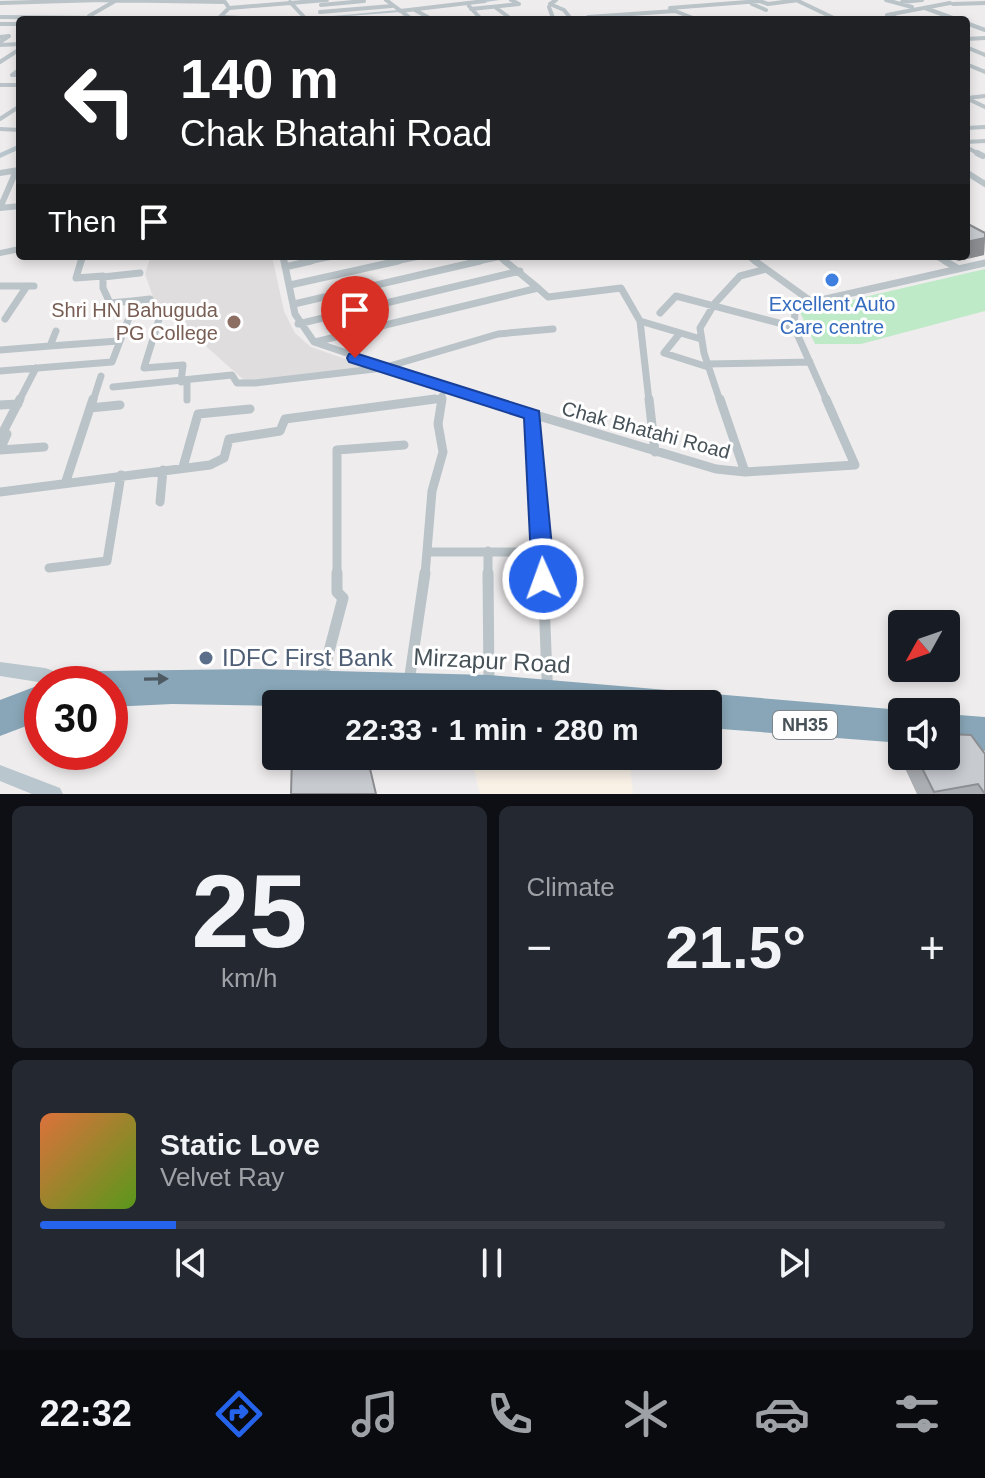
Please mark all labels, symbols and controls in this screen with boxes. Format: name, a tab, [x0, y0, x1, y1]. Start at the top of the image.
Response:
text: 140 m	[180, 47, 339, 110]
icon: left	[48, 48, 152, 152]
text: Chak Bhatahi Road	[180, 113, 492, 154]
icon: arrive	[132, 200, 176, 244]
text: Then	[48, 205, 116, 238]
marker: Excellent Auto Care centre	[823, 271, 841, 289]
pin	[321, 276, 389, 358]
icon: arrive	[333, 288, 377, 332]
place label: Excellent Auto Care centre	[769, 293, 895, 338]
place label: Shri HN Bahuguda PG College	[51, 299, 219, 344]
marker: Shri HN Bahuguda PG College	[225, 313, 243, 331]
street label: Chak Bhatahi Road	[559, 397, 733, 463]
position arrow	[501, 537, 585, 621]
north arrow	[888, 610, 960, 682]
map controls	[888, 610, 960, 770]
street label: Mirzapur Road	[413, 643, 571, 678]
place label: IDFC First Bank	[222, 644, 394, 671]
marker: IDFC First Bank	[197, 649, 215, 667]
speed limit sign: 30	[24, 666, 128, 770]
one-way arrow	[144, 673, 169, 686]
button: sound	[888, 698, 960, 770]
road number: NH35	[773, 711, 837, 739]
text: 22:33 · 1 min · 280 m	[345, 713, 639, 746]
text: 25	[191, 853, 307, 969]
text: Climate	[527, 872, 615, 902]
text: 21.5°	[665, 914, 806, 981]
text: −	[527, 923, 552, 972]
text: +	[919, 923, 945, 972]
text: km/h	[221, 963, 277, 993]
text: Static Love	[160, 1128, 320, 1161]
text: Velvet Ray	[160, 1162, 284, 1192]
icon: previous	[169, 1241, 213, 1285]
icon: pause	[470, 1241, 514, 1285]
icon: next	[772, 1241, 816, 1285]
icon: directions	[211, 1386, 267, 1442]
icon: music	[347, 1386, 403, 1442]
icon: phone	[482, 1386, 538, 1442]
icon: climate	[618, 1386, 674, 1442]
icon: car	[754, 1386, 810, 1442]
icon: filters	[889, 1386, 945, 1442]
text: 22:32	[40, 1393, 132, 1434]

